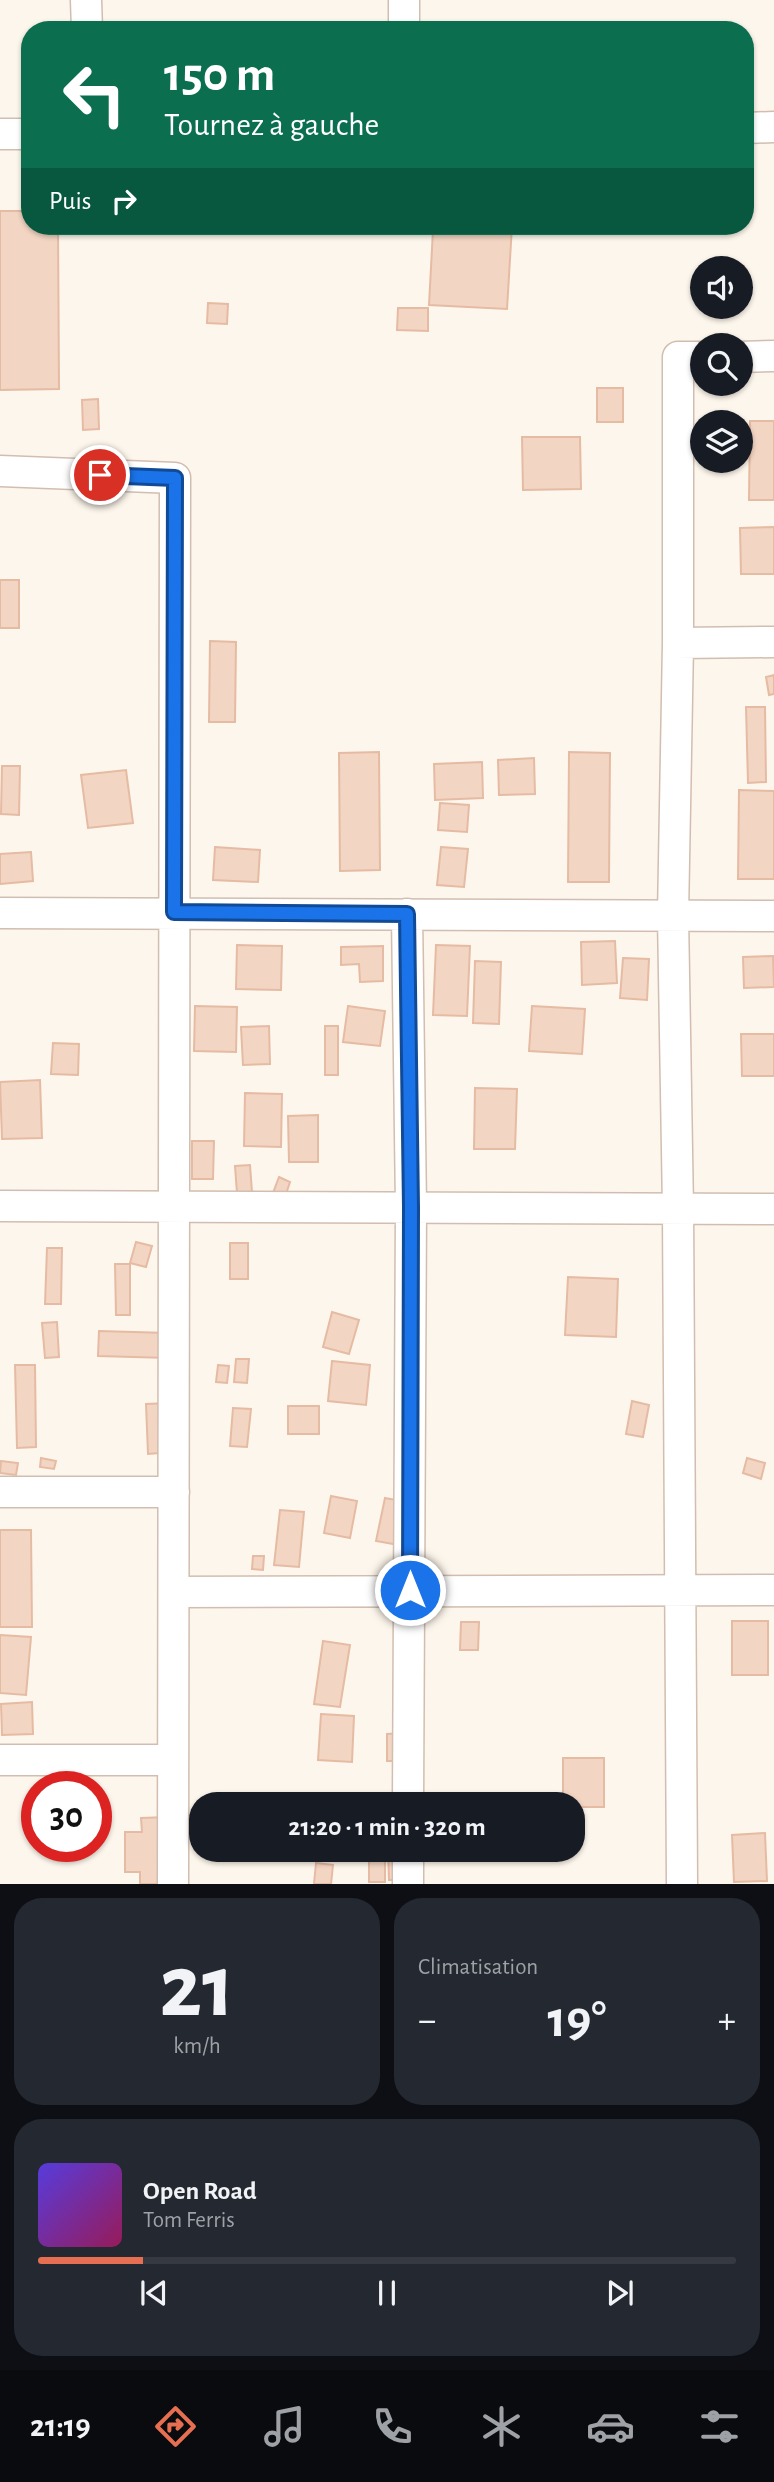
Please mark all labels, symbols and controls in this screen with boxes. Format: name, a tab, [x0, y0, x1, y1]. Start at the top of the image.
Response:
icon: left	[49, 49, 140, 140]
text: 150 m	[164, 51, 275, 100]
text: Tournez à gauche	[164, 109, 379, 141]
icon: right	[105, 182, 143, 220]
text: Puis	[49, 188, 91, 214]
map controls	[690, 256, 753, 473]
button: sound	[690, 256, 753, 319]
button: search	[690, 333, 753, 396]
button: layers	[690, 410, 753, 473]
pin	[70, 445, 130, 505]
icon: arrive	[81, 456, 119, 494]
position arrow	[373, 1553, 447, 1627]
speed limit sign: 30	[21, 1771, 112, 1862]
text: 21:20 · 1 min · 320 m	[288, 1814, 486, 1840]
text: 21	[159, 1942, 235, 2033]
text: Climatisation	[418, 1956, 538, 1979]
text: 19°	[547, 1994, 607, 2046]
text: −	[418, 2002, 436, 2040]
text: +	[718, 2002, 736, 2040]
text: km/h	[173, 2035, 221, 2058]
text: Open Road	[143, 2178, 257, 2204]
text: Tom Ferris	[143, 2209, 235, 2232]
icon: previous	[135, 2274, 173, 2312]
icon: pause	[368, 2274, 406, 2312]
icon: next	[601, 2274, 639, 2312]
icon: directions	[151, 2402, 200, 2451]
icon: music	[260, 2402, 309, 2451]
icon: phone	[368, 2402, 417, 2451]
icon: climate	[477, 2402, 526, 2451]
icon: car	[586, 2402, 635, 2451]
icon: filters	[695, 2402, 744, 2451]
text: 21:19	[30, 2410, 91, 2442]

